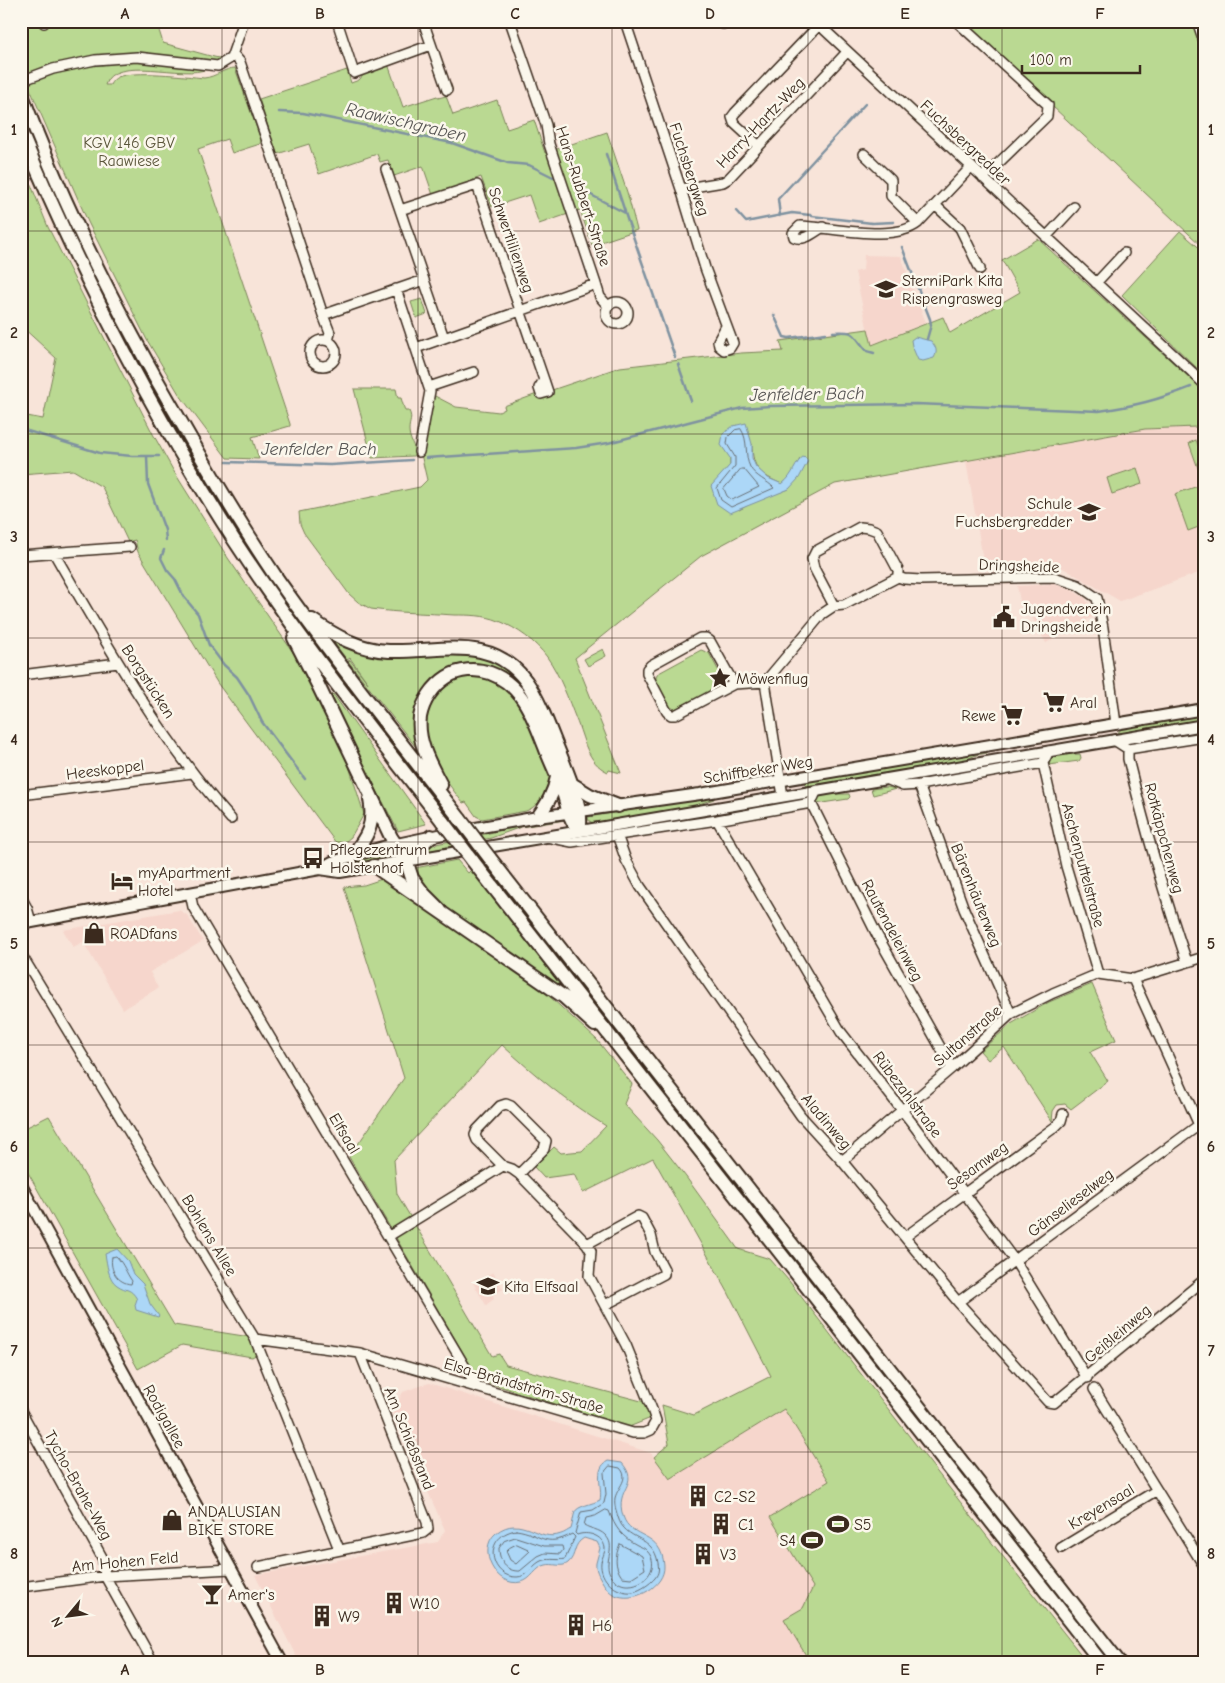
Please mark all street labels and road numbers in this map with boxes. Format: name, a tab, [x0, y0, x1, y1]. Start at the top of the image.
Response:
street label: Harry-Hartz-Weg	[713, 74, 809, 172]
street label: Fuchsbergredder	[917, 96, 1015, 190]
street label: Fuchsbergweg	[665, 120, 713, 218]
street label: Hans-Rubbert-Straße	[552, 124, 614, 269]
street label: Schwertlilienweg	[485, 185, 538, 295]
street label: Dringsheide	[978, 556, 1060, 576]
street label: Borgstücken	[118, 641, 179, 722]
street label: Schiffbeker Weg	[702, 752, 814, 788]
street label: Heeskoppel	[65, 756, 145, 784]
street label: Rotkäppchenweg	[1141, 781, 1187, 896]
street label: Aschenputtelstraße	[1058, 801, 1108, 929]
street label: Bärenhäuterweg	[947, 841, 1005, 950]
street label: Rautendeleinweg	[858, 876, 927, 985]
street label: Sultanstraße	[930, 1002, 1005, 1070]
street label: Rübezahlstraße	[869, 1048, 945, 1141]
street label: Aladinweg	[798, 1090, 855, 1153]
street label: Elfsaal	[325, 1110, 363, 1157]
street label: Sesamweg	[944, 1138, 1011, 1194]
street label: Gänselieselweg	[1024, 1165, 1117, 1241]
street label: Bohlens Allee	[178, 1192, 240, 1279]
street label: Geißleinweg	[1081, 1301, 1155, 1367]
street label: Elsa-Brändström-Straße	[442, 1355, 606, 1417]
street label: Rodigallee	[139, 1382, 189, 1451]
street label: Am Schießstand	[380, 1384, 438, 1492]
street label: Tycho-Brahe-Weg	[41, 1428, 116, 1543]
street label: Kreyensaal	[1065, 1480, 1138, 1533]
street label: Am Hohen Feld	[71, 1548, 179, 1576]

